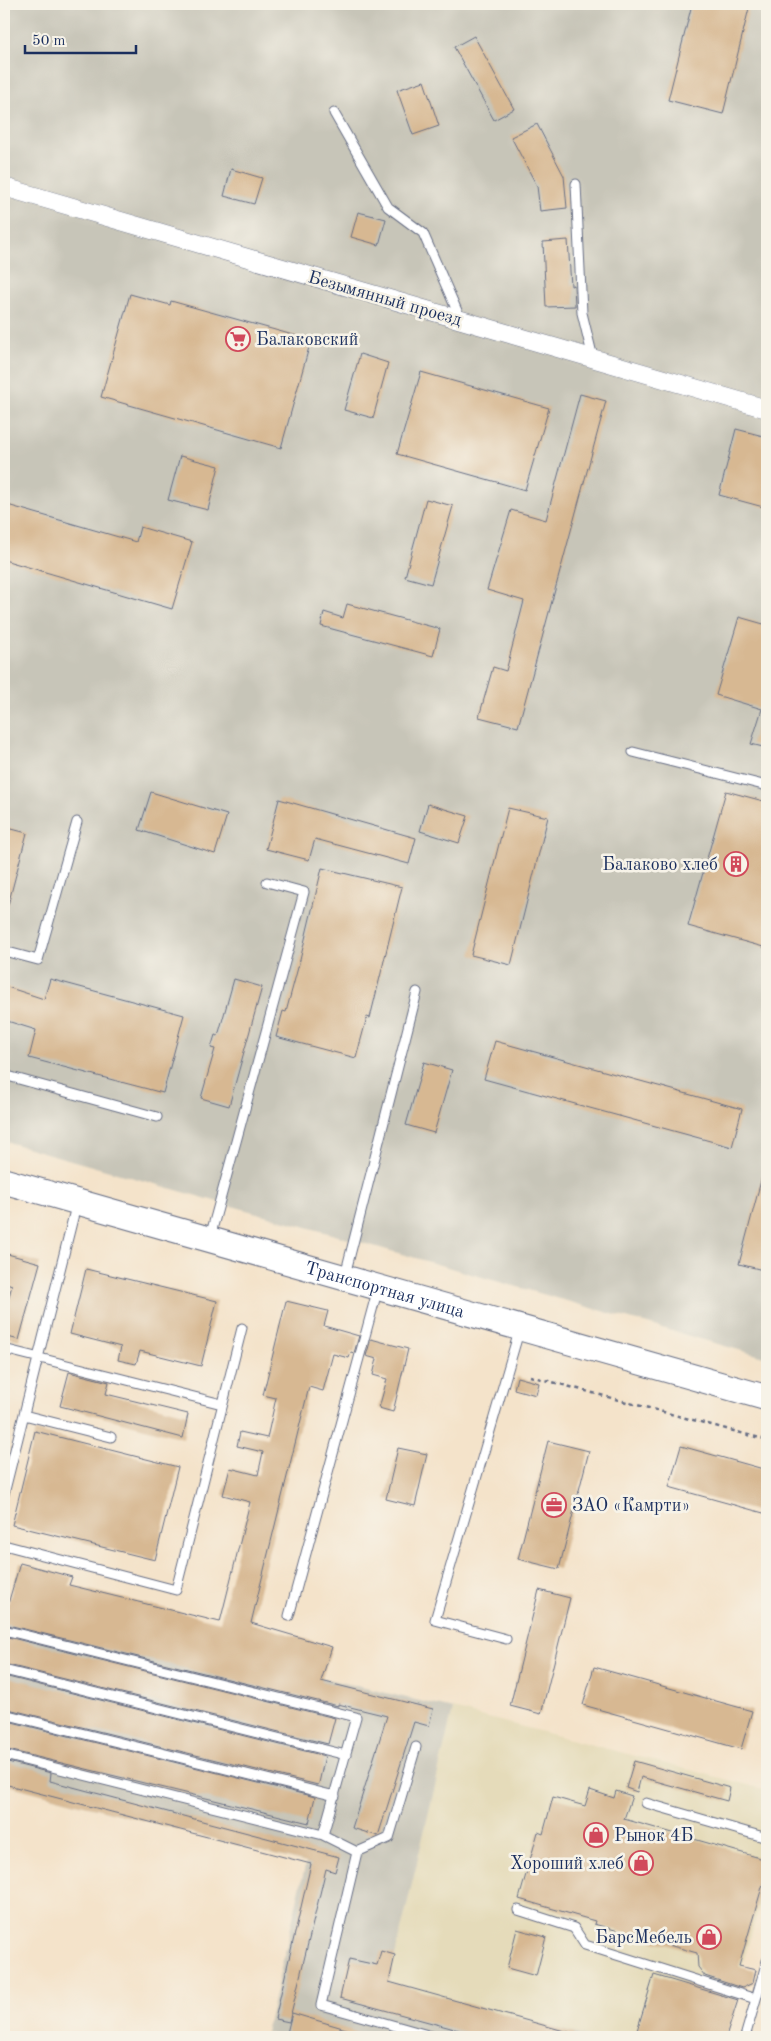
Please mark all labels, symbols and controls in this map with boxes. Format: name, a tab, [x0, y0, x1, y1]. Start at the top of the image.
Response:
scale bar	[25, 22, 136, 54]
text: 50 m	[32, 34, 66, 49]
street label: Безымянный проезд	[306, 268, 464, 330]
supermarket icon: Балаковский	[225, 326, 251, 352]
place label: Балаковский	[256, 331, 358, 349]
building icon: Балаково хлеб	[723, 851, 749, 877]
place label: Балаково хлеб	[602, 856, 718, 874]
street label: Транспортная улица	[303, 1259, 466, 1322]
office icon: ЗАО «Камрти»	[541, 1492, 567, 1518]
place label: ЗАО «Камрти»	[572, 1497, 690, 1515]
shop icon: Рынок 4Б	[583, 1822, 609, 1848]
place label: Рынок 4Б	[614, 1827, 693, 1845]
shop icon: Хороший хлеб	[628, 1850, 654, 1876]
place label: Хороший хлеб	[510, 1855, 624, 1873]
shop icon: БарсМебель	[696, 1924, 722, 1950]
place label: БарсМебель	[595, 1929, 692, 1947]

